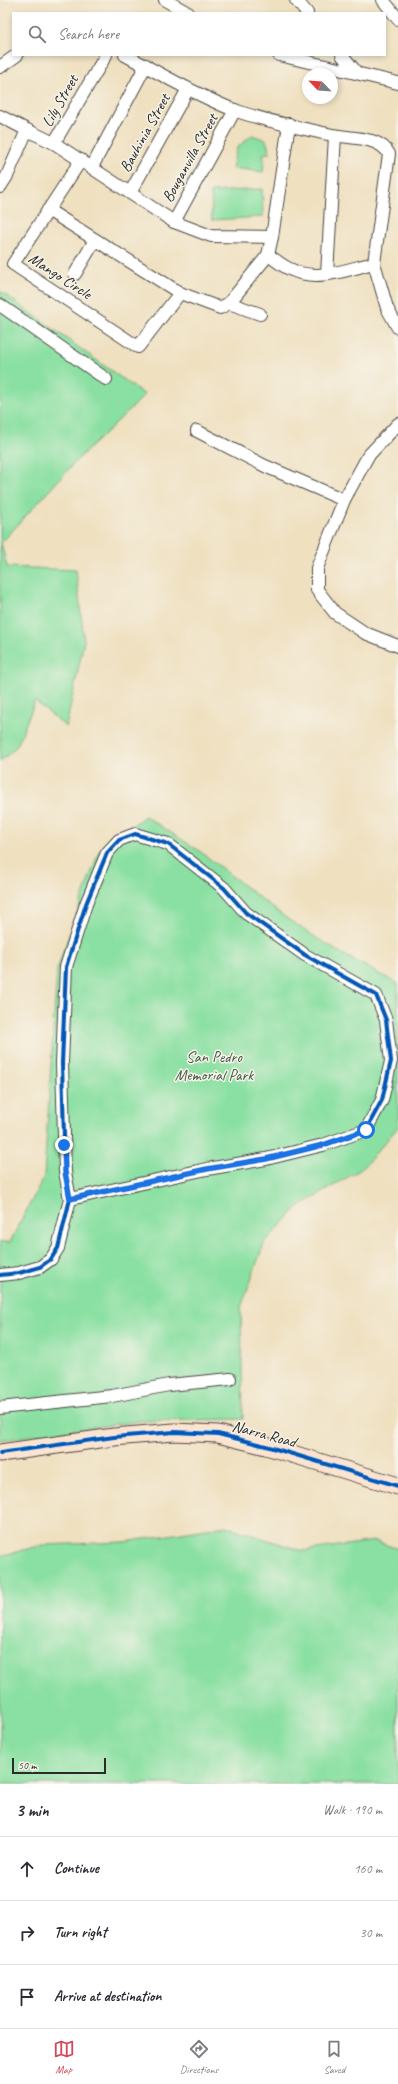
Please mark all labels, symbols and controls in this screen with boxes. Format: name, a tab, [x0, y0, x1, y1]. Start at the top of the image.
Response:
search box	[12, 12, 386, 56]
icon: search	[26, 23, 48, 45]
text: Search here	[58, 25, 119, 44]
north arrow	[302, 68, 338, 104]
street label: Lily Street	[37, 70, 84, 130]
street label: Bauhinia Street	[115, 89, 176, 176]
street label: Bouganvilla Street	[158, 109, 223, 206]
street label: Mango Circle	[25, 248, 97, 305]
park label: San Pedro Memorial Park	[175, 1047, 254, 1085]
route start	[357, 1121, 375, 1139]
route end	[55, 1136, 73, 1154]
street label: Narra Road	[230, 1416, 301, 1453]
scale bar	[12, 1756, 106, 1775]
text: 50 m	[18, 1758, 37, 1772]
text: 3 min	[16, 1800, 49, 1821]
text: Walk · 190 m	[323, 1802, 382, 1818]
icon: ahead	[16, 1858, 38, 1880]
text: Continue	[54, 1859, 99, 1878]
text: 160 m	[354, 1861, 382, 1877]
icon: right	[16, 1922, 38, 1944]
text: Turn right	[54, 1923, 107, 1942]
text: 30 m	[360, 1925, 382, 1941]
icon: arrive	[16, 1986, 38, 2008]
text: Arrive at destination	[54, 1987, 161, 2006]
tab: Map	[53, 2038, 75, 2076]
tab: Directions	[180, 2038, 218, 2076]
tab: Saved	[323, 2038, 345, 2076]

